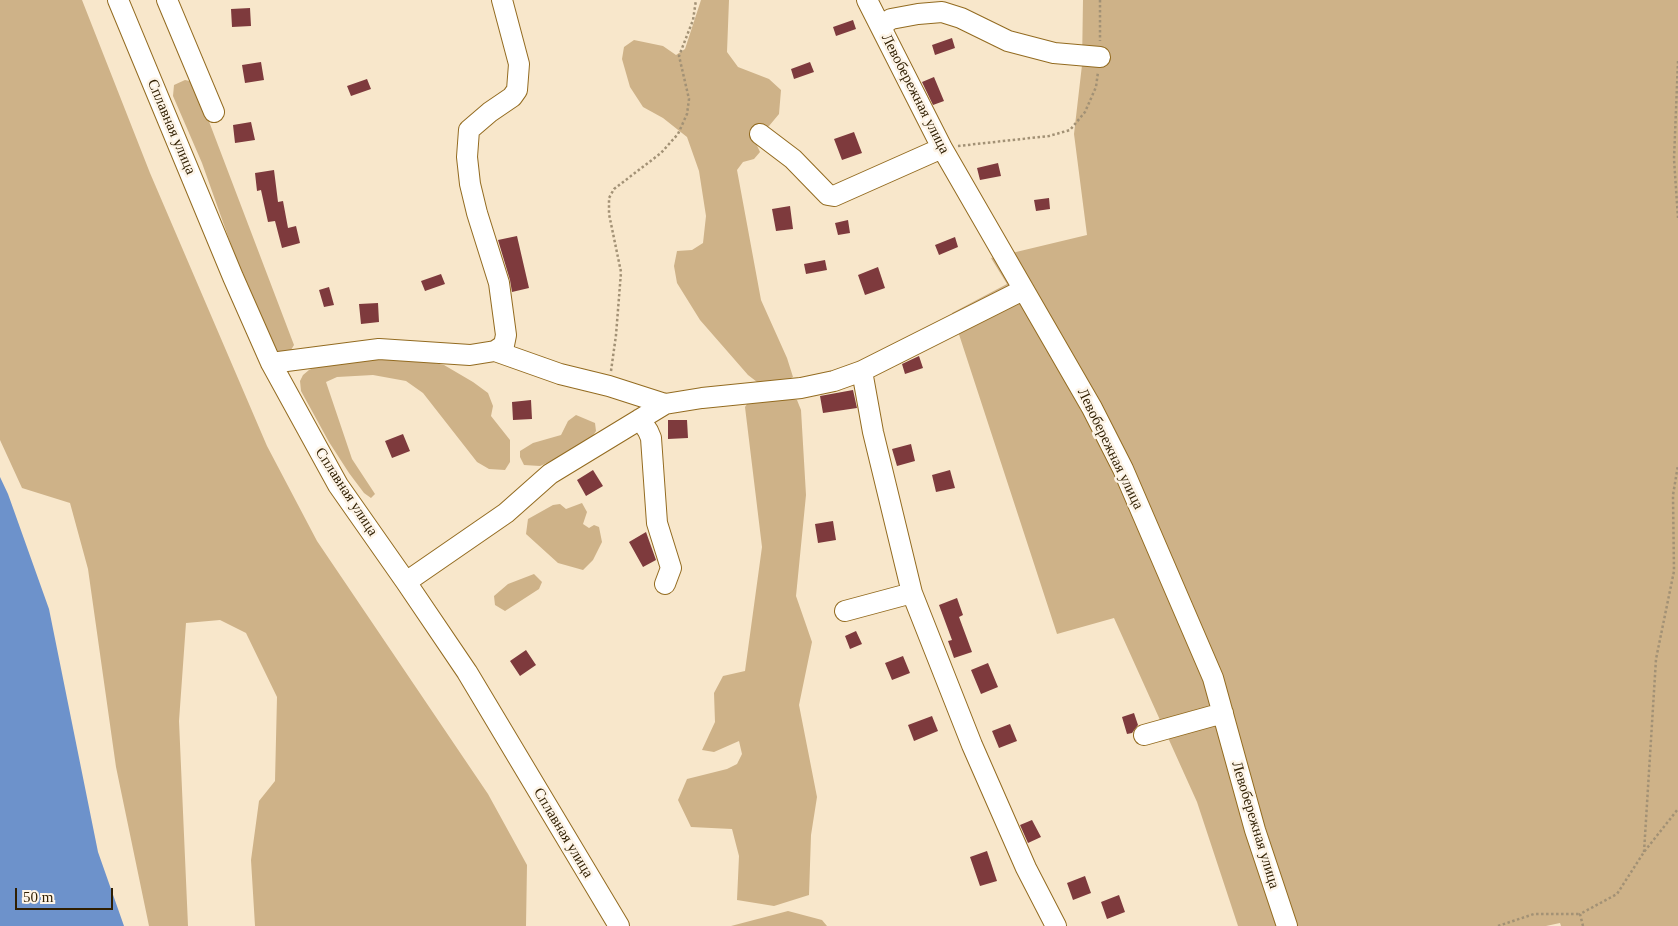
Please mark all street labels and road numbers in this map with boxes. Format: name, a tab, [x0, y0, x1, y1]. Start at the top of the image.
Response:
street label: Левобережная улица	[877, 31, 953, 157]
street label: Сплавная улица	[143, 77, 199, 177]
street label: Левобережная улица	[1073, 386, 1147, 512]
street label: Сплавная улица	[311, 444, 381, 540]
street label: Левобережная улица	[1227, 759, 1283, 891]
street label: Сплавная улица	[529, 785, 597, 881]

